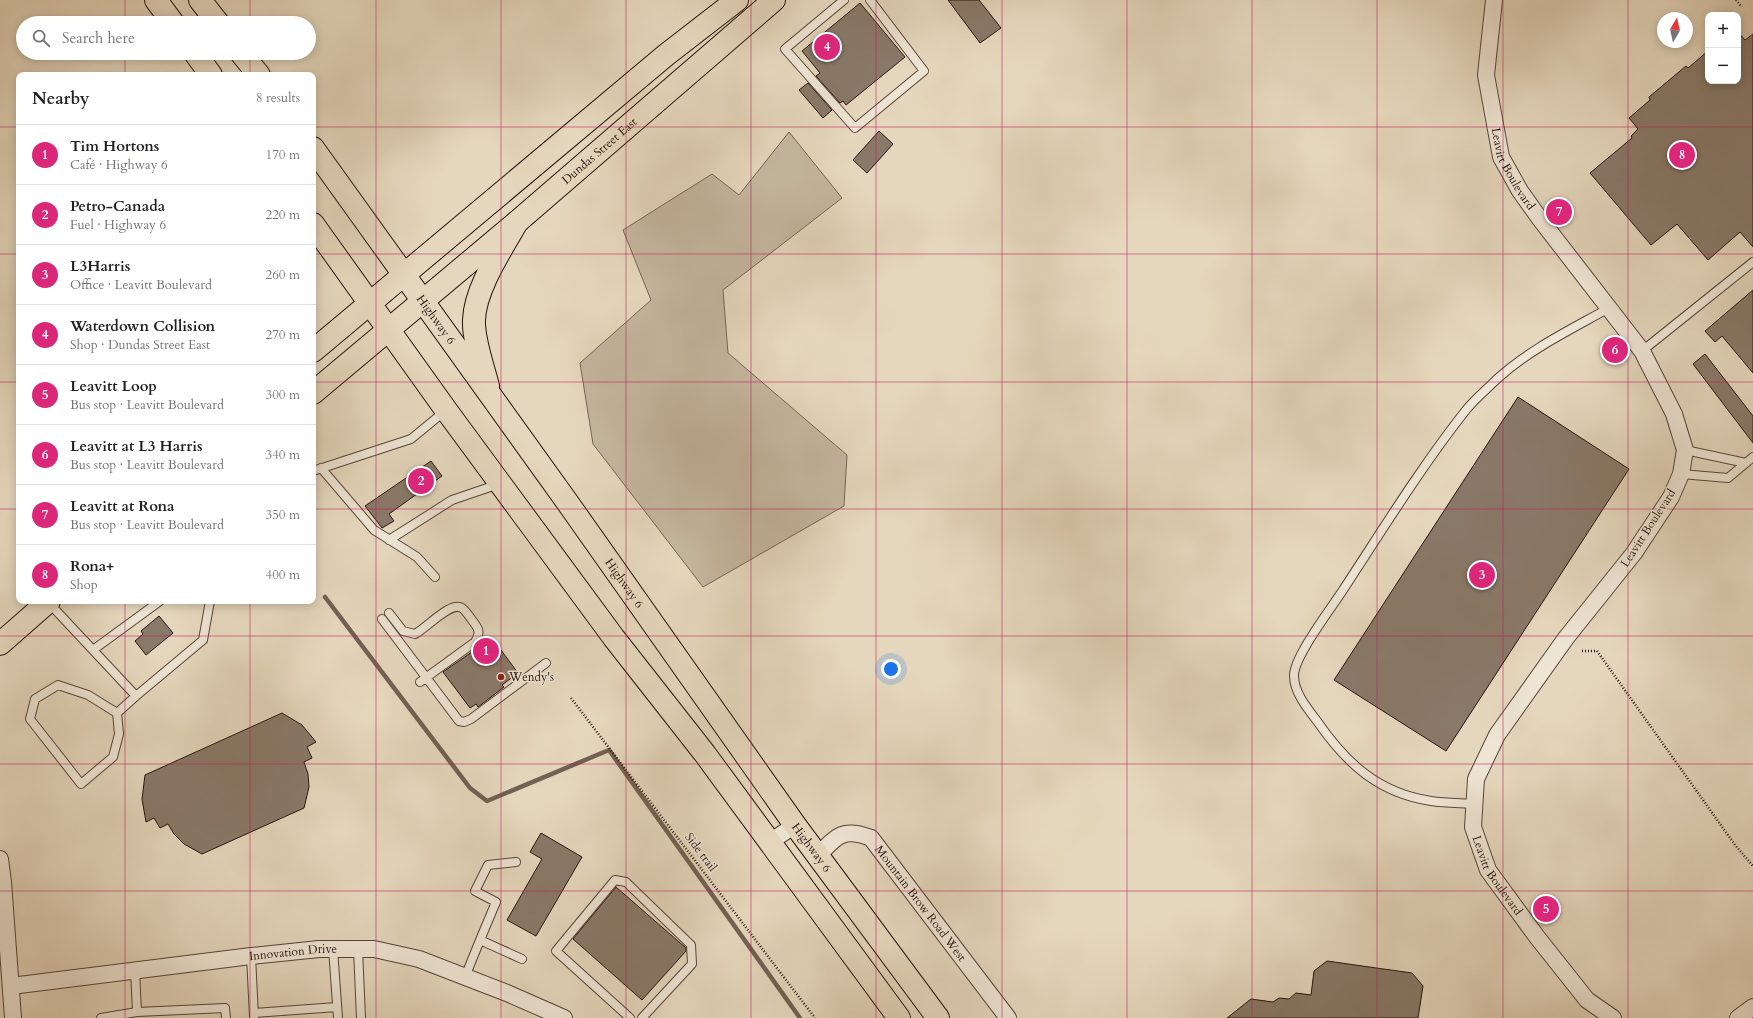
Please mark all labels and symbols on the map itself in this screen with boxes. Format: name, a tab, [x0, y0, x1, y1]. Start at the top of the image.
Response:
north arrow	[1657, 12, 1693, 48]
pin: 4	[814, 32, 840, 62]
street label: Dundas Street East	[558, 114, 641, 188]
street label: Leavitt Boulevard	[1488, 126, 1539, 213]
pin: 8	[1669, 140, 1695, 170]
pin: 7	[1546, 197, 1572, 227]
street label: Highway 6	[413, 291, 459, 347]
pin: 6	[1602, 335, 1628, 365]
pin: 2	[408, 466, 434, 496]
street label: Leavitt Boulevard	[1617, 485, 1680, 570]
street label: Highway 6	[601, 555, 647, 611]
pin: 3	[1469, 560, 1495, 590]
pin: 1	[473, 636, 499, 666]
your location	[881, 659, 901, 679]
place label: Wendy's	[508, 669, 554, 685]
marker: Wendy's	[496, 672, 506, 682]
street label: Highway 6	[788, 820, 835, 875]
street label: Side trail	[681, 830, 721, 874]
street label: Leavitt Boulevard	[1469, 833, 1527, 919]
street label: Mountain Brow Road West	[871, 842, 970, 965]
pin: 5	[1533, 894, 1559, 924]
street label: Innovation Drive	[248, 941, 337, 964]

